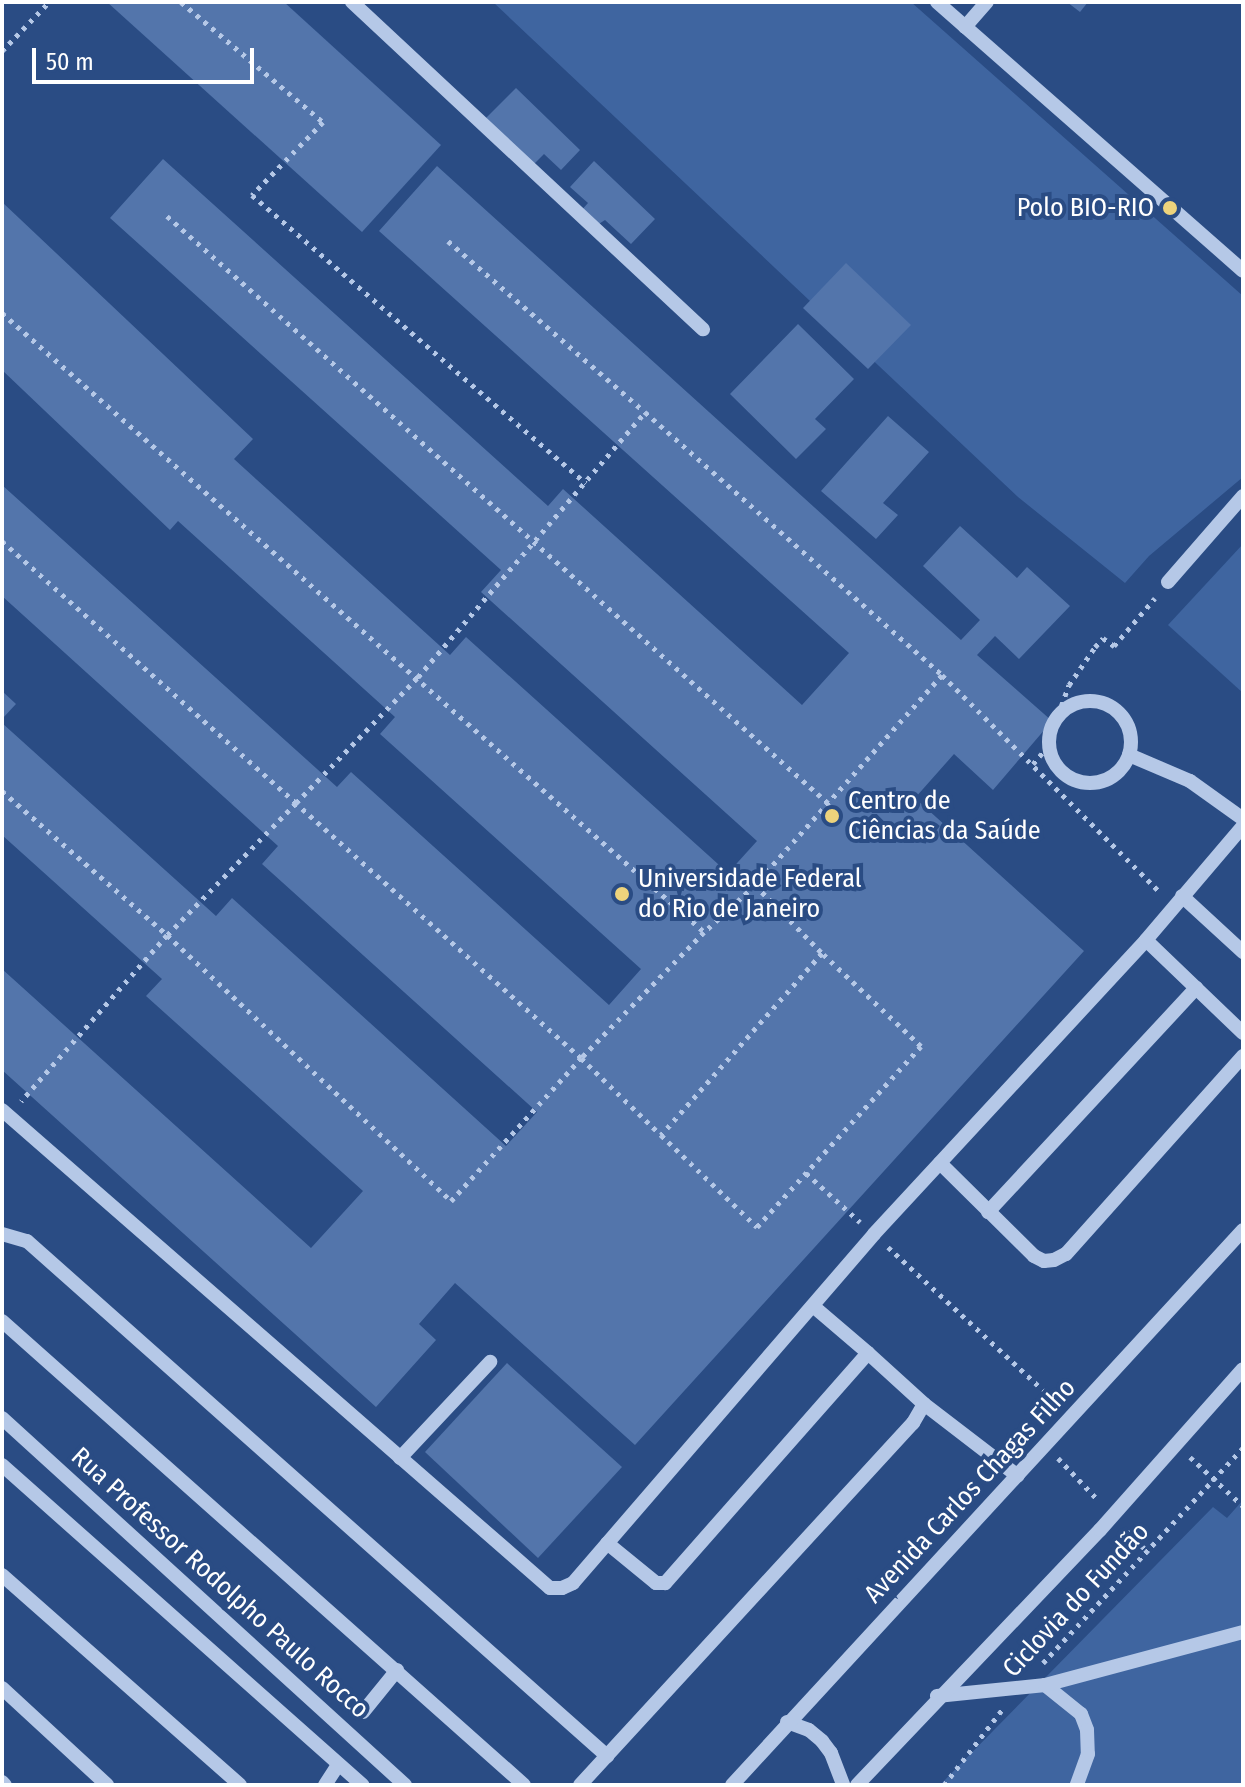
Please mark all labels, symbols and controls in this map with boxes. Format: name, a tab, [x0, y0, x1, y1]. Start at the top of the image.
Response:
scale bar	[36, 32, 258, 82]
text: 50 m	[46, 48, 94, 76]
place label: Polo BIO-RIO	[1017, 192, 1154, 224]
marker: Polo BIO-RIO	[1161, 199, 1179, 217]
place label: Centro de Ciências da Saúde	[848, 785, 1041, 846]
marker: Centro de Ciências da Saúde	[823, 807, 841, 825]
place label: Universidade Federal do Rio de Janeiro	[638, 863, 861, 924]
marker: Universidade Federal do Rio de Janeiro	[613, 885, 631, 903]
street label: Avenida Carlos Chagas Filho	[858, 1372, 1082, 1610]
street label: Rua Professor Rodolpho Paulo Rocco	[65, 1441, 375, 1725]
street label: Ciclovia do Fundão	[996, 1516, 1156, 1684]

